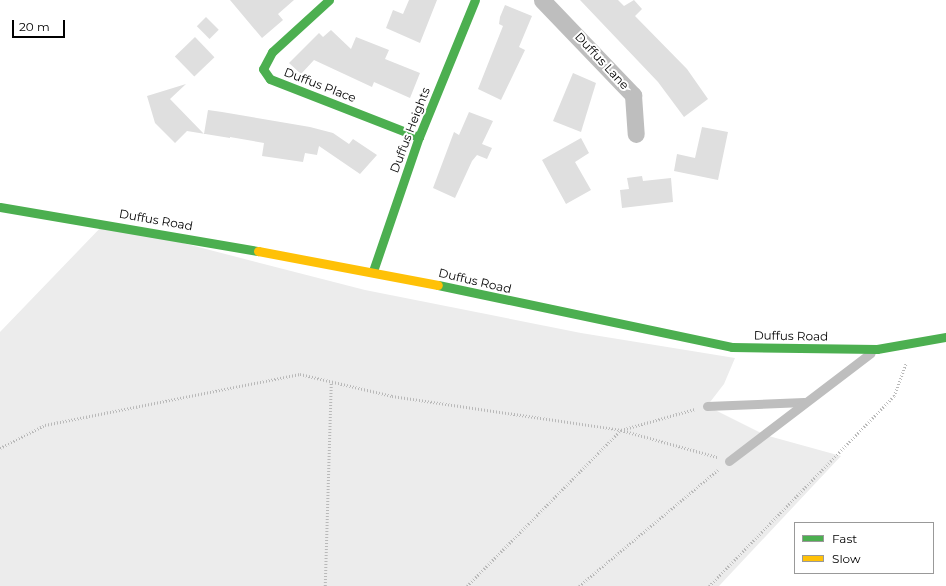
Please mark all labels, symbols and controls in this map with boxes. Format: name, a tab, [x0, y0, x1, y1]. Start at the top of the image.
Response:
scale bar	[14, 12, 67, 38]
text: 20 m	[19, 19, 50, 34]
street label: Duffus Lane	[572, 30, 632, 92]
street label: Duffus Place	[282, 65, 358, 105]
street label: Duffus Heights	[387, 85, 433, 175]
street label: Duffus Road	[118, 206, 194, 234]
street label: Duffus Road	[437, 266, 513, 296]
street label: Duffus Road	[754, 328, 828, 344]
legend	[794, 522, 934, 574]
text: Fast	[832, 531, 857, 546]
text: Slow	[832, 551, 861, 566]

